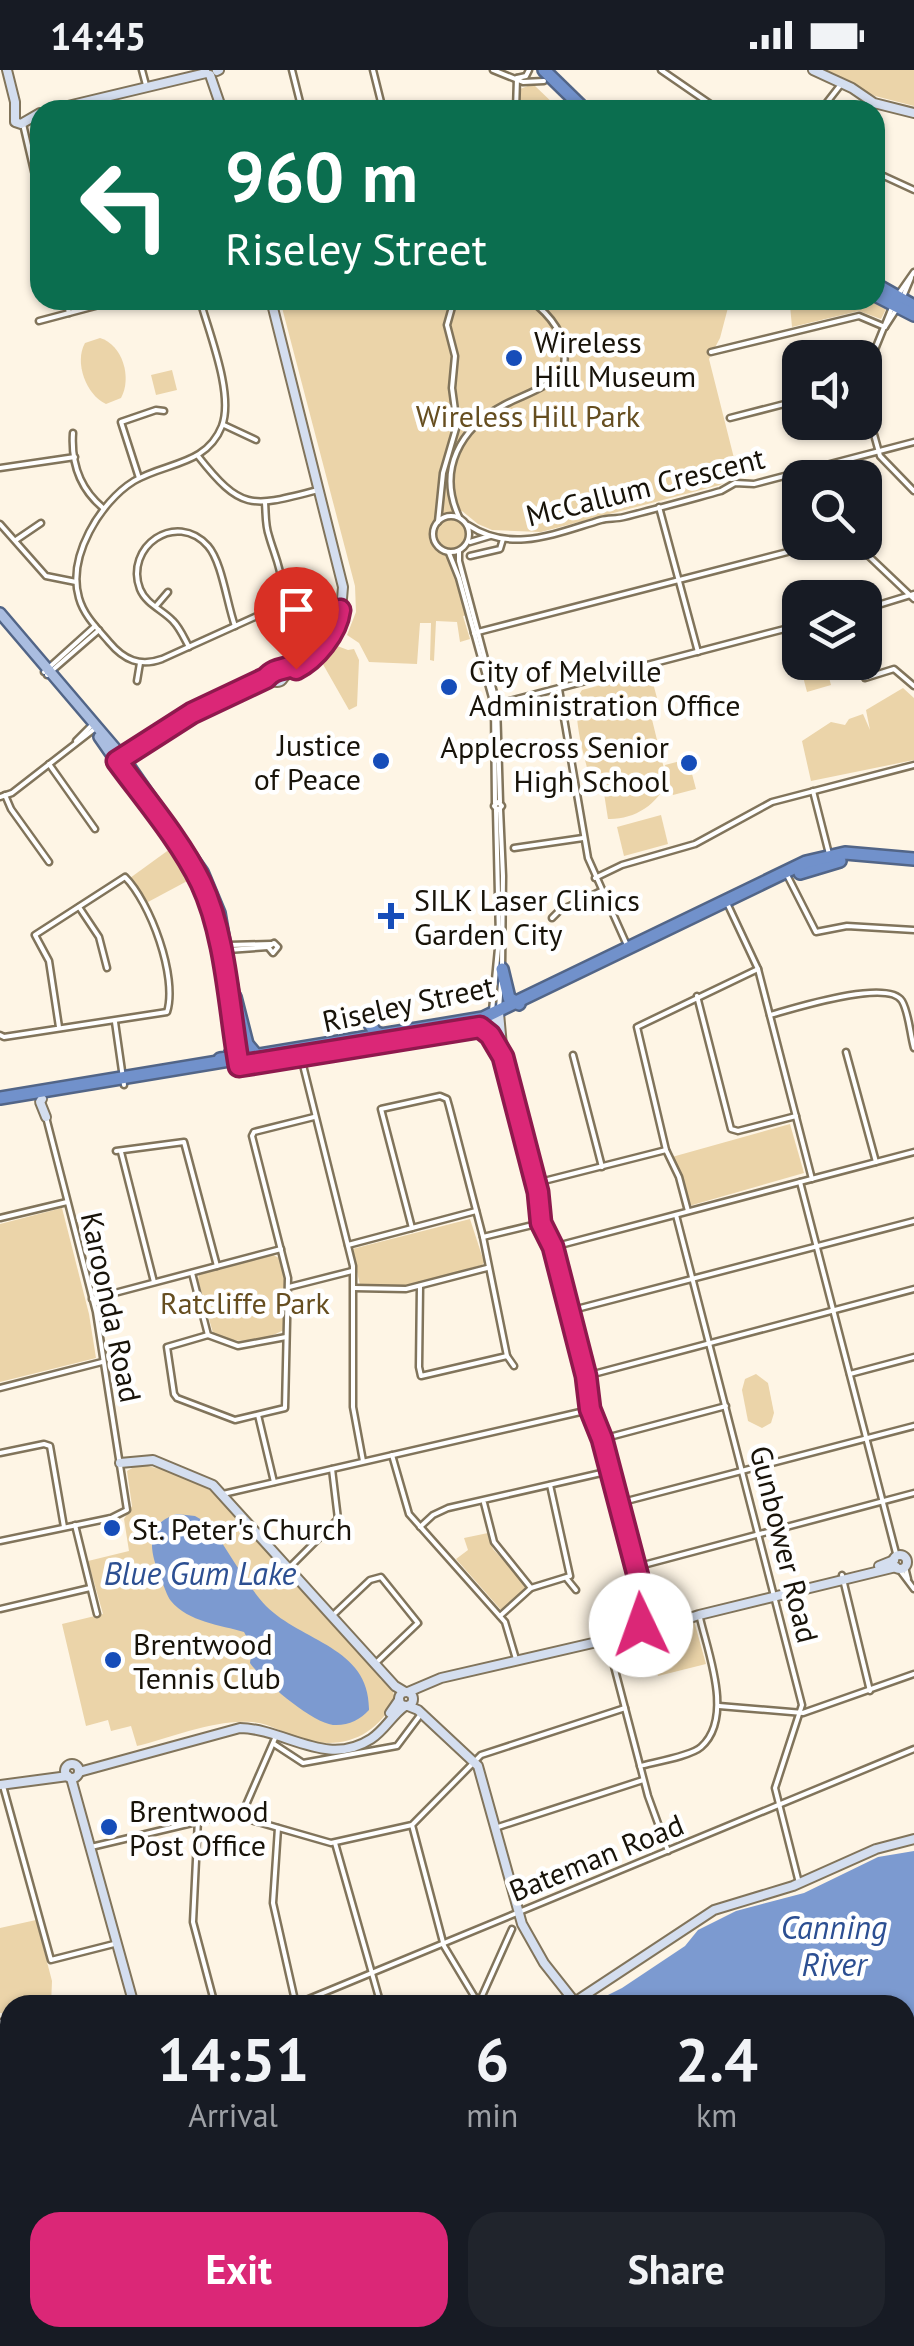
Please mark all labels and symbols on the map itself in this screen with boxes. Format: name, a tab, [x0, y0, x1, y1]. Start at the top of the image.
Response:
place label: Wireless Hill Museum	[534, 322, 696, 395]
marker: Wireless Hill Museum	[503, 347, 525, 369]
park label: Wireless Hill Park	[416, 396, 641, 435]
street label: McCallum Crescent	[522, 438, 768, 534]
pin	[254, 567, 339, 670]
place label: City of Melville Administration Office	[469, 651, 741, 724]
marker: City of Melville Administration Office	[438, 676, 460, 698]
place label: Justice of Peace	[254, 725, 361, 798]
place label: Applecross Senior High School	[440, 727, 669, 800]
marker: Justice of Peace	[370, 750, 392, 772]
marker: Applecross Senior High School	[678, 752, 700, 774]
place label: SILK Laser Clinics Garden City	[414, 880, 640, 953]
marker: SILK Laser Clinics Garden City	[378, 903, 404, 929]
street label: Riseley Street	[319, 966, 497, 1040]
street label: Karoonda Road	[73, 1208, 151, 1406]
park label: Ratcliffe Park	[160, 1283, 331, 1322]
street label: Gunbower Road	[742, 1441, 828, 1647]
place label: St. Peter's Church	[132, 1509, 352, 1548]
marker: St. Peter's Church	[101, 1517, 123, 1539]
water label: Blue Gum Lake	[104, 1552, 297, 1594]
position arrow	[589, 1573, 693, 1677]
place label: Brentwood Tennis Club	[133, 1624, 281, 1697]
marker: Brentwood Tennis Club	[102, 1649, 124, 1671]
place label: Brentwood Post Office	[129, 1791, 269, 1864]
street label: Bateman Road	[503, 1804, 689, 1910]
marker: Brentwood Post Office	[98, 1816, 120, 1838]
water label: Canning River	[781, 1906, 887, 1985]

